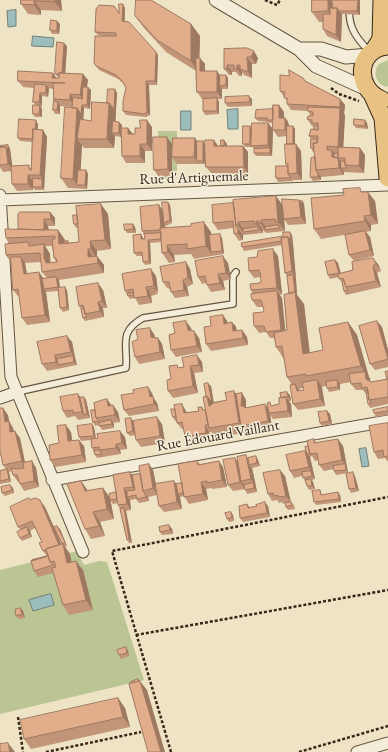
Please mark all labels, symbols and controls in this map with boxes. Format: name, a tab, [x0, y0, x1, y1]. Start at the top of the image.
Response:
street label: Rue d'Artiguemale	[139, 167, 249, 189]
street label: Rue Édouard Vaillant	[155, 416, 281, 456]

